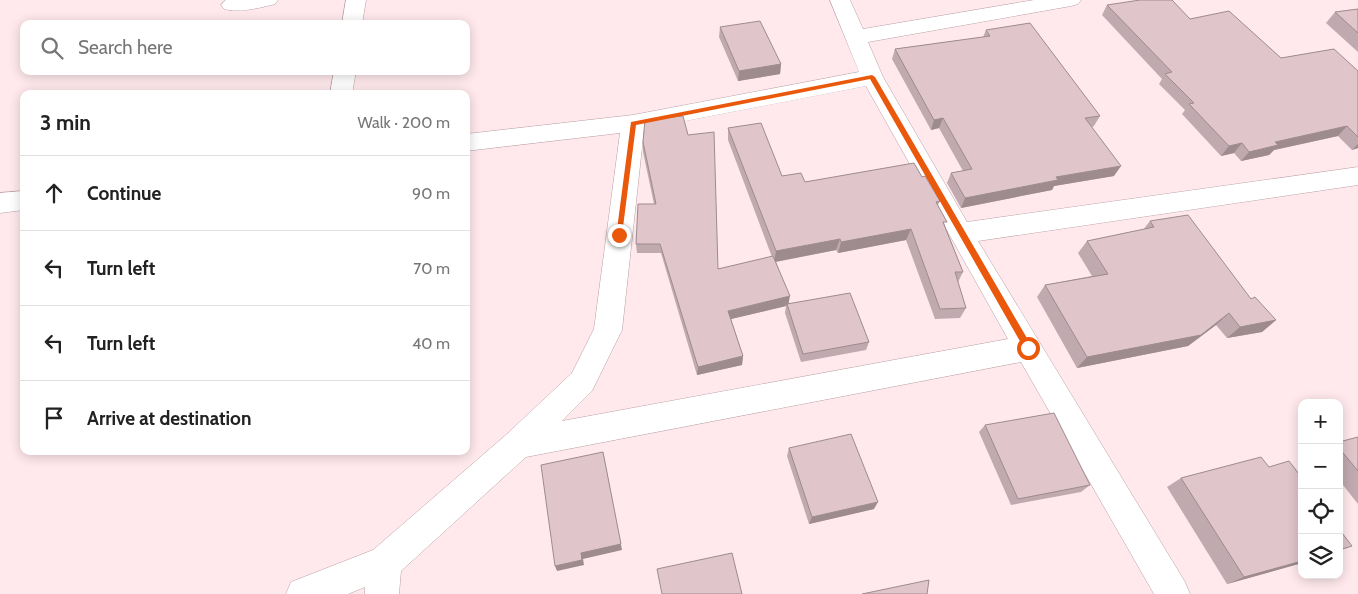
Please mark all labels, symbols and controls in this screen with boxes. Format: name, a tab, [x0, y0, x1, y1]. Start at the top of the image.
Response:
search box	[20, 20, 470, 75]
icon: search	[38, 34, 66, 62]
text: Search here	[78, 36, 172, 59]
text: 3 min	[40, 110, 91, 135]
text: Walk · 200 m	[358, 113, 450, 132]
icon: ahead	[40, 179, 68, 207]
text: Continue	[87, 182, 161, 205]
text: 90 m	[412, 184, 450, 203]
route end	[608, 224, 631, 247]
icon: left	[40, 254, 68, 282]
text: Turn left	[87, 257, 155, 280]
text: 70 m	[413, 259, 450, 278]
icon: left	[40, 329, 68, 357]
text: Turn left	[87, 332, 155, 355]
text: 40 m	[412, 334, 450, 353]
route start	[1017, 337, 1040, 360]
map controls	[1298, 399, 1343, 579]
button: +	[1298, 399, 1343, 444]
icon: arrive	[40, 404, 68, 432]
text: Arrive at destination	[87, 407, 251, 430]
button: −	[1298, 444, 1343, 489]
button: locate	[1298, 489, 1343, 534]
button: layers	[1298, 534, 1343, 579]

